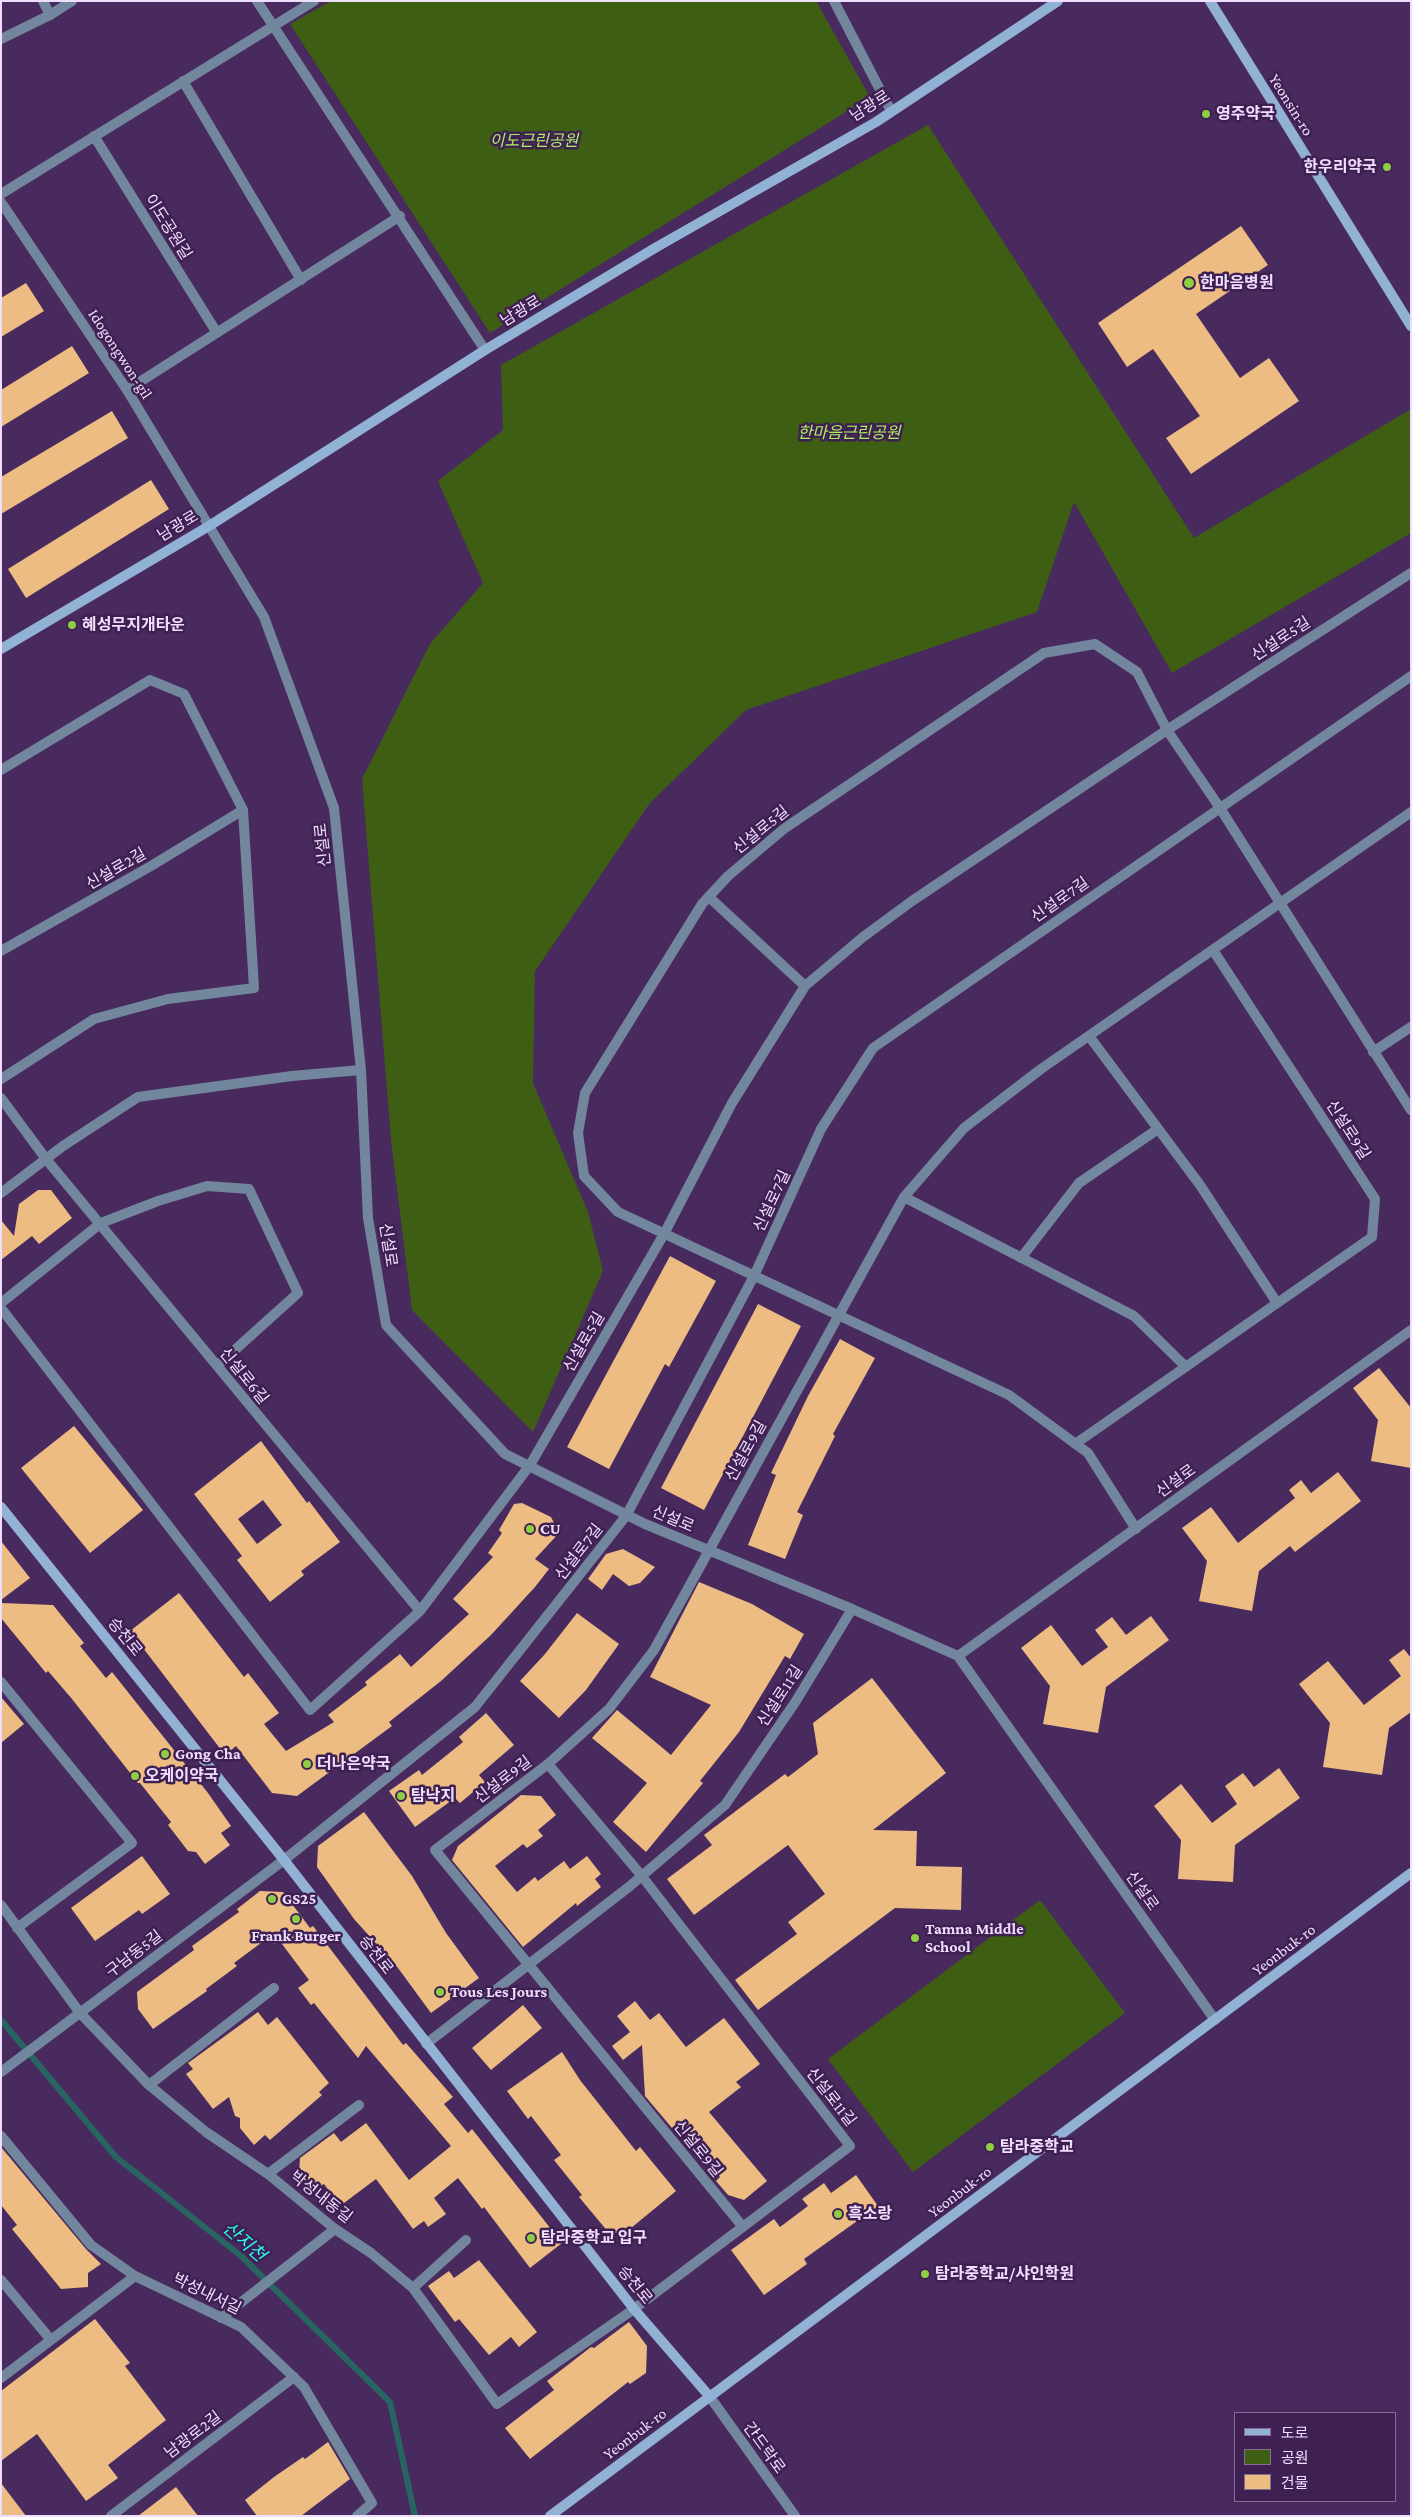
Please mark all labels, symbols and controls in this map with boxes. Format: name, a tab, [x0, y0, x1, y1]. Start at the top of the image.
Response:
street label: Yeonsin-ro	[1265, 71, 1317, 139]
street label: 남광로	[846, 86, 894, 126]
place label: 영주약국	[1216, 104, 1275, 124]
marker: 영주약국	[1200, 108, 1212, 120]
park label: 이도근린공원	[490, 131, 578, 151]
place label: 한우리약국	[1303, 157, 1377, 177]
marker: 한우리약국	[1381, 161, 1393, 173]
street label: 이도공원길	[140, 191, 196, 263]
place label: 한마음병원	[1200, 273, 1274, 293]
marker: 한마음병원	[1182, 276, 1196, 290]
street label: 남광로	[497, 291, 545, 331]
street label: Idogongwon-gil	[84, 305, 156, 403]
park label: 한마음근린공원	[797, 423, 901, 443]
street label: 남광로	[154, 506, 202, 546]
street label: 신설로5길	[1248, 613, 1314, 665]
place label: 혜성무지개타운	[82, 615, 185, 635]
marker: 혜성무지개타운	[66, 619, 78, 631]
street label: 신설로5길	[729, 802, 793, 858]
street label: 신설로	[311, 822, 335, 868]
street label: 신설로2길	[82, 844, 150, 894]
street label: 신설로7길	[1027, 873, 1093, 927]
street label: 신설로9길	[1322, 1097, 1374, 1163]
street label: 신설로7길	[749, 1167, 795, 1235]
street label: 신설로	[375, 1222, 401, 1268]
street label: 신설로5길	[559, 1308, 609, 1376]
street label: 신설로6길	[215, 1344, 273, 1408]
street label: 신설로9길	[721, 1417, 771, 1485]
street label: 신설로	[1152, 1460, 1200, 1502]
street label: 신설로	[649, 1502, 697, 1536]
place label: CU	[540, 1519, 561, 1539]
street label: 신설로7길	[551, 1520, 607, 1584]
marker: CU	[524, 1523, 536, 1535]
street label: 승천로	[104, 1614, 146, 1660]
street label: 신설로11길	[753, 1662, 807, 1730]
place label: Gong Cha	[175, 1744, 241, 1764]
marker: Gong Cha	[159, 1748, 171, 1760]
street label: 신설로9길	[470, 1752, 536, 1808]
place label: 더나은약국	[317, 1754, 391, 1774]
marker: 더나은약국	[301, 1758, 313, 1770]
place label: 오케이약국	[145, 1766, 219, 1786]
marker: 오케이약국	[129, 1770, 141, 1782]
place label: 탐낙지	[411, 1786, 455, 1806]
marker: 탐낙지	[395, 1790, 407, 1802]
street label: 신설로	[1121, 1867, 1163, 1915]
place label: GS25	[282, 1889, 316, 1909]
marker: GS25	[266, 1893, 278, 1905]
marker: Frank Burger	[290, 1913, 302, 1925]
place label: Tamna Middle School	[925, 1919, 1024, 1957]
street label: Yeonbuk-ro	[1249, 1920, 1319, 1980]
street label: 구남동5길	[102, 1926, 166, 1982]
place label: Frank Burger	[251, 1926, 341, 1946]
street label: 승천로	[355, 1932, 397, 1978]
marker: Tamna Middle School	[909, 1932, 921, 1944]
place label: Tous Les Jours	[450, 1982, 547, 2002]
marker: Tous Les Jours	[434, 1986, 446, 1998]
street label: 신설로11길	[802, 2064, 860, 2130]
street label: 신설로9길	[669, 2117, 727, 2181]
place label: 탐라중학교	[1000, 2137, 1074, 2157]
marker: 탐라중학교	[984, 2141, 996, 2153]
street label: Yeonbuk-ro	[925, 2162, 995, 2222]
street label: 박성내동길	[286, 2167, 356, 2227]
place label: 흑소랑	[848, 2204, 892, 2224]
marker: 흑소랑	[832, 2208, 844, 2220]
water label: 산지천	[218, 2218, 270, 2266]
place label: 탐라중학교 입구	[541, 2228, 647, 2248]
marker: 탐라중학교 입구	[525, 2232, 537, 2244]
street label: 승천로	[614, 2262, 656, 2308]
place label: 탐라중학교/샤인학원	[935, 2264, 1074, 2284]
marker: 탐라중학교/샤인학원	[919, 2268, 931, 2280]
street label: 박성내서길	[170, 2269, 244, 2319]
street label: Yeonbuk-ro	[600, 2404, 670, 2464]
street label: 남광로2길	[161, 2407, 225, 2463]
legend	[1234, 2412, 1397, 2502]
street label: 간드락로	[739, 2419, 789, 2477]
text: 도로	[1281, 2425, 1309, 2441]
text: 공원	[1281, 2450, 1309, 2466]
text: 건물	[1281, 2475, 1309, 2491]

